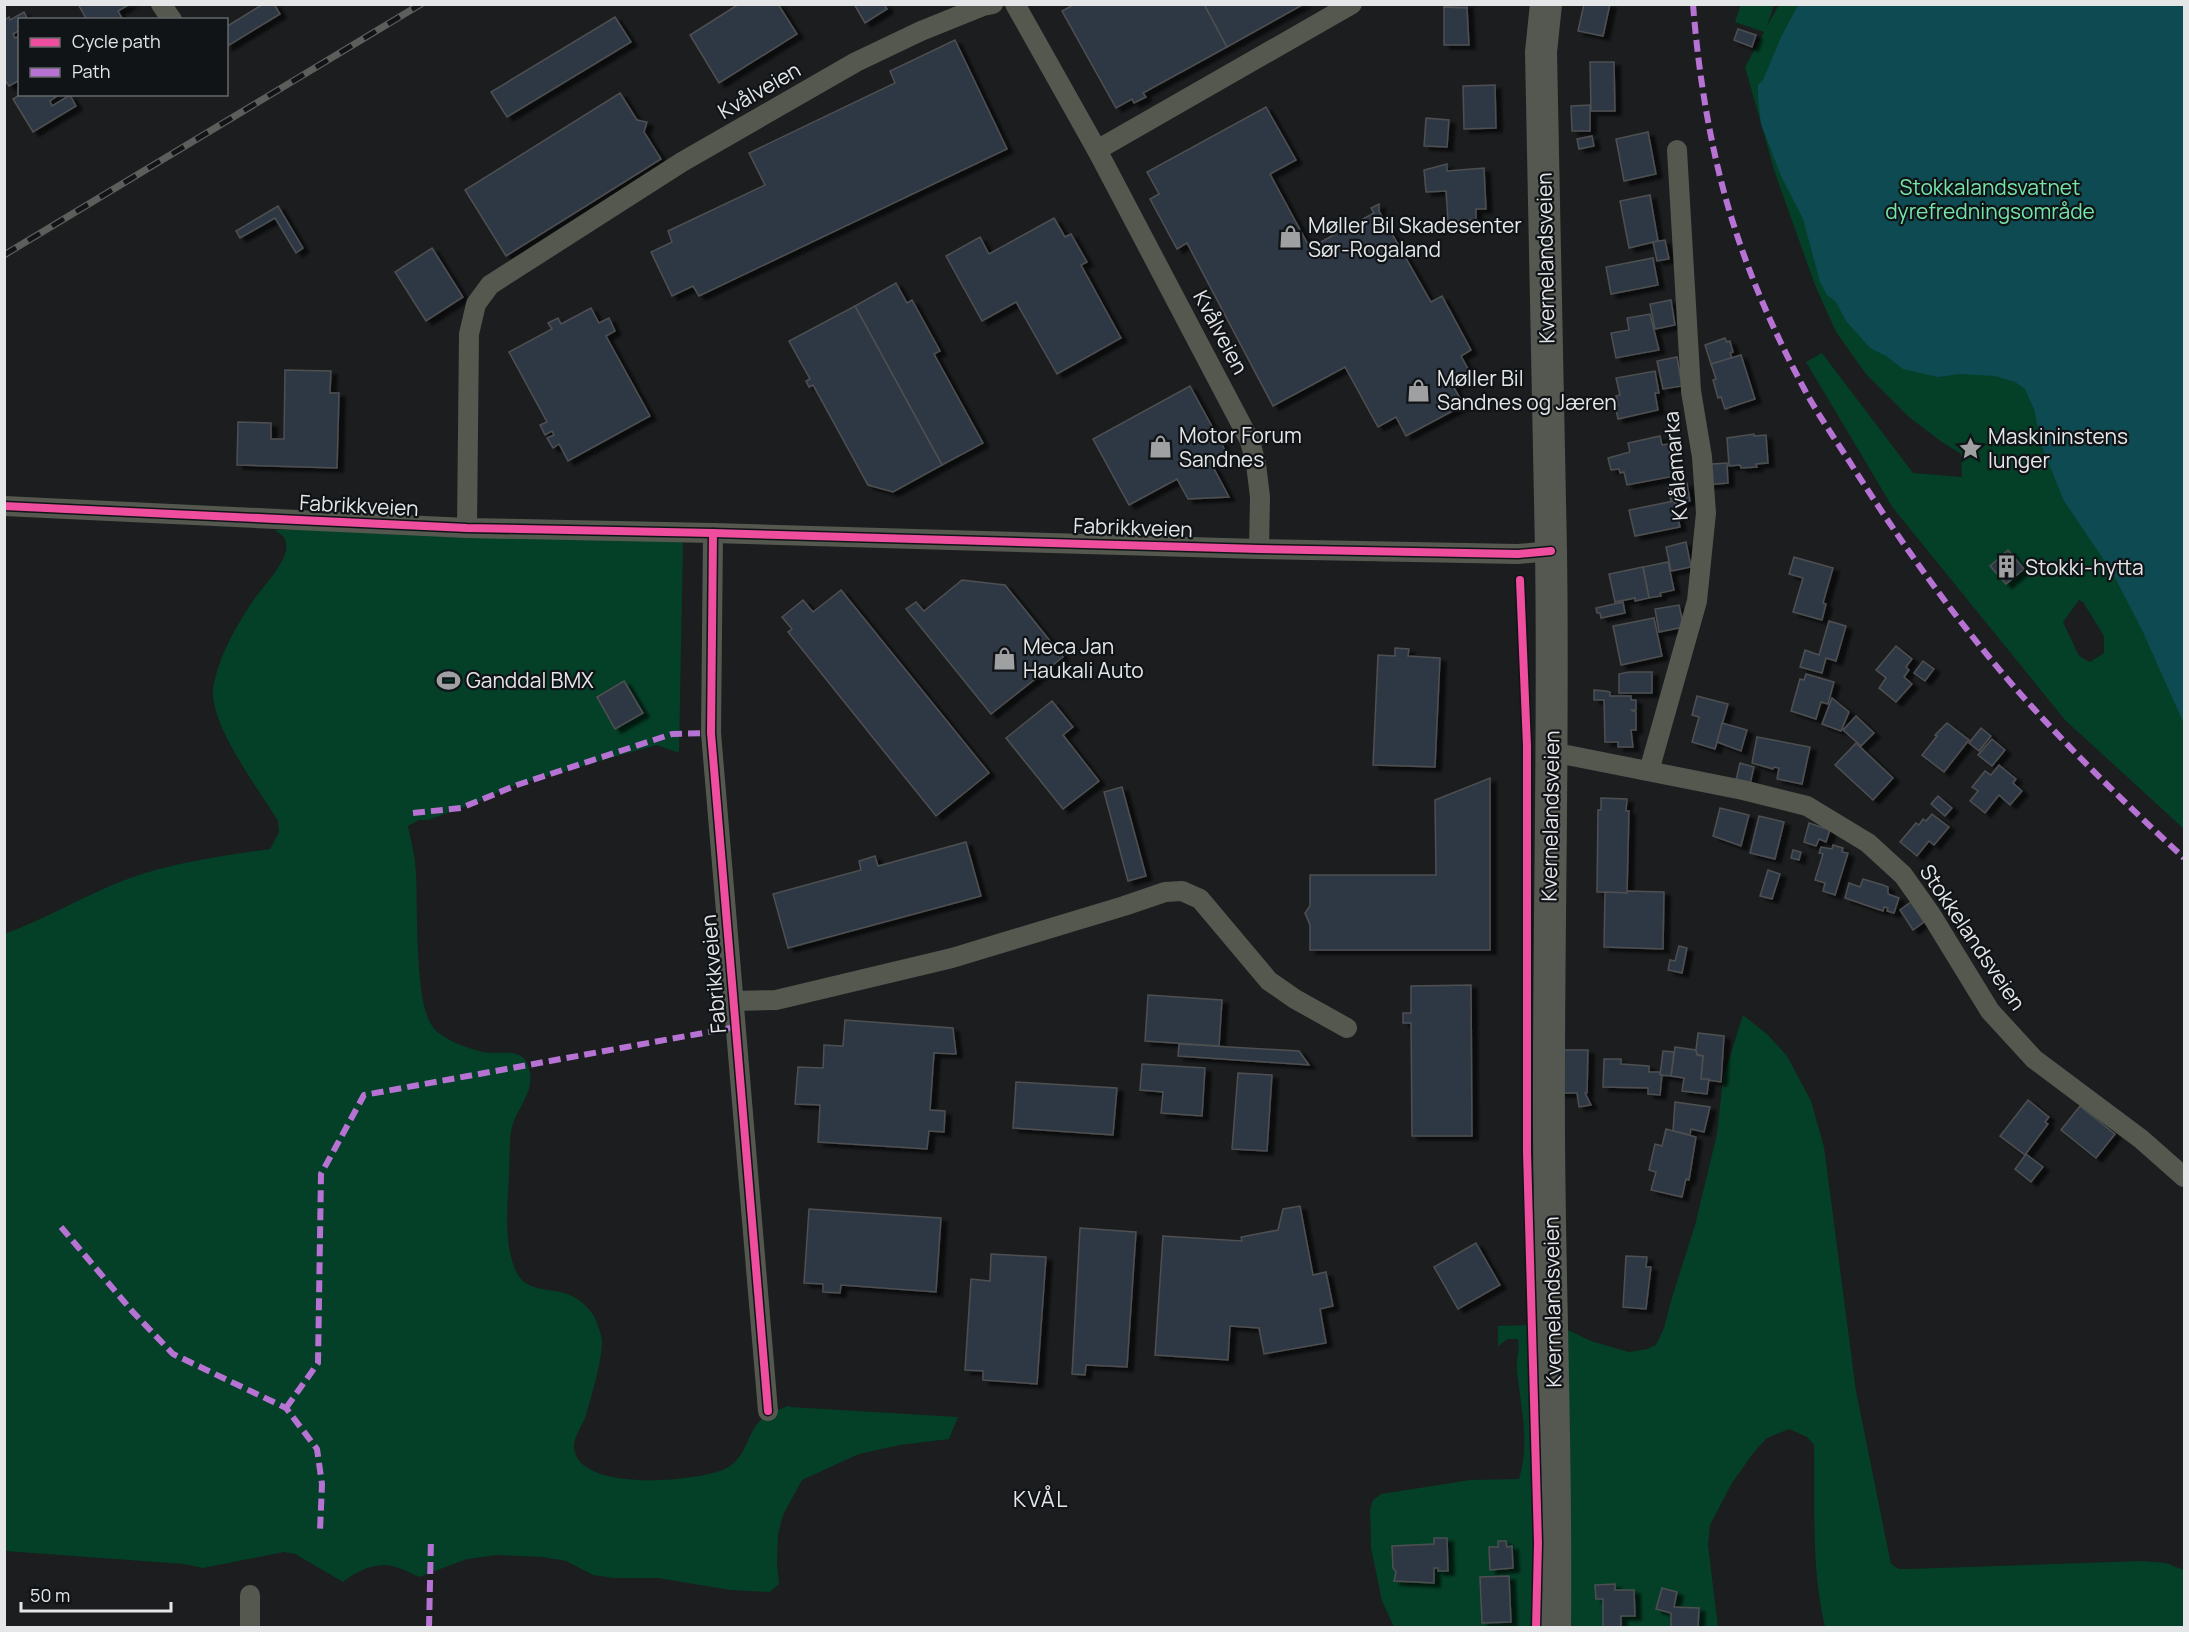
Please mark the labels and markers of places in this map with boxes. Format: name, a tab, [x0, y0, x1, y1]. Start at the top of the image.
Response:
place label: Møller Bil Skadesenter Sør-Rogaland	[1308, 211, 1522, 263]
shop icon: Møller Bil Skadesenter Sør-Rogaland	[1277, 224, 1303, 250]
place label: Møller Bil Sandnes og Jæren	[1437, 364, 1617, 416]
shop icon: Møller Bil Sandnes og Jæren	[1406, 377, 1432, 403]
place label: Motor Forum Sandnes	[1179, 421, 1302, 473]
place label: Maskininstens lunger	[1988, 422, 2128, 474]
shop icon: Motor Forum Sandnes	[1148, 434, 1174, 460]
place icon: Maskininstens lunger	[1957, 435, 1983, 461]
place label: Stokki-hytta	[2025, 553, 2144, 581]
building icon: Stokki-hytta	[1994, 554, 2020, 580]
place label: Meca Jan Haukali Auto	[1023, 632, 1144, 684]
shop icon: Meca Jan Haukali Auto	[992, 645, 1018, 671]
place label: Ganddal BMX	[466, 666, 594, 694]
sports icon: Ganddal BMX	[435, 667, 461, 693]

